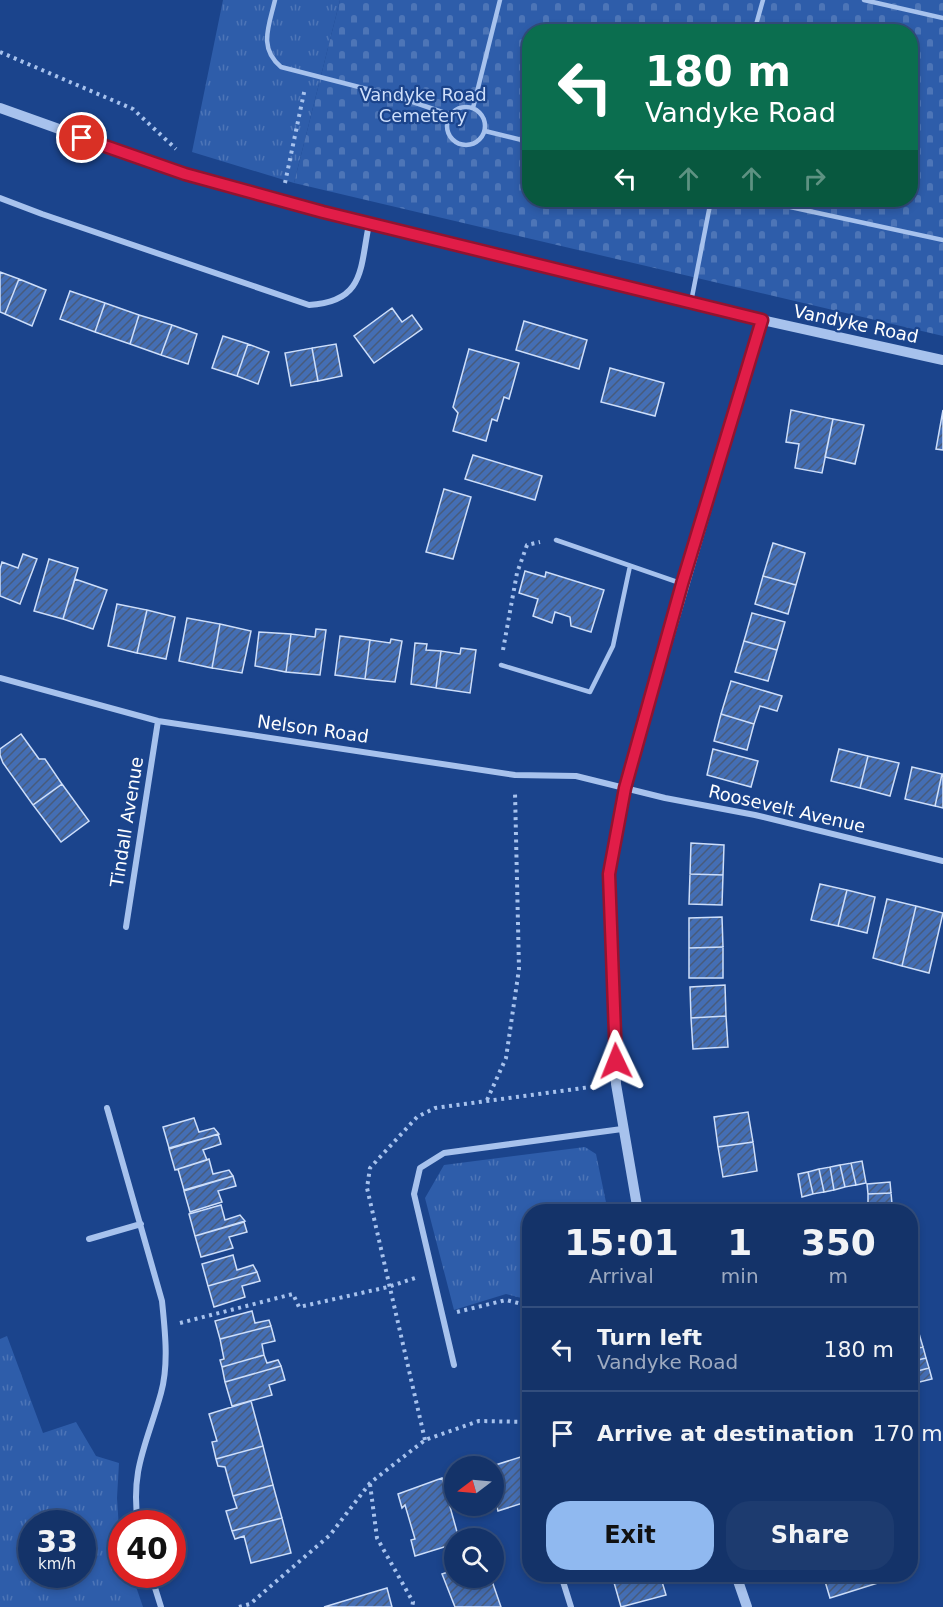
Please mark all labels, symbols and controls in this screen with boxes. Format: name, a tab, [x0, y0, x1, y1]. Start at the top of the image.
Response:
text: 180 m	[645, 47, 791, 96]
icon: left	[546, 48, 624, 126]
park label: Vandyke Road Cemetery	[359, 84, 487, 126]
text: Vandyke Road	[645, 97, 836, 128]
pin	[56, 112, 107, 163]
icon: arrive	[65, 121, 98, 154]
icon: left	[609, 162, 642, 195]
icon: ahead	[672, 162, 705, 195]
icon: ahead	[735, 162, 768, 195]
icon: right	[798, 162, 831, 195]
street label: Vandyke Road	[792, 300, 920, 347]
street label: Nelson Road	[256, 710, 370, 747]
street label: Tindall Avenue	[106, 755, 147, 890]
street label: Roosevelt Avenue	[707, 780, 868, 837]
position arrow	[584, 1029, 648, 1093]
text: 15:01	[564, 1222, 679, 1263]
text: 1	[727, 1222, 752, 1263]
text: 350	[801, 1222, 876, 1263]
text: Arrival	[589, 1264, 654, 1288]
text: min	[721, 1264, 759, 1288]
text: m	[829, 1264, 848, 1288]
text: Turn left	[597, 1325, 702, 1350]
icon: left	[546, 1333, 579, 1366]
text: 180 m	[824, 1337, 894, 1362]
text: Vandyke Road	[597, 1350, 738, 1374]
icon: arrive	[546, 1417, 579, 1450]
text: Arrive at destination	[597, 1421, 854, 1446]
text: 170 m	[872, 1421, 943, 1446]
north arrow	[444, 1456, 504, 1516]
map controls	[444, 1456, 504, 1588]
button: Exit	[546, 1501, 714, 1570]
button: Share	[726, 1501, 894, 1570]
speed limit sign: 40	[108, 1510, 186, 1588]
text: 33	[36, 1524, 78, 1559]
button: search	[444, 1528, 504, 1588]
text: km/h	[38, 1555, 76, 1573]

